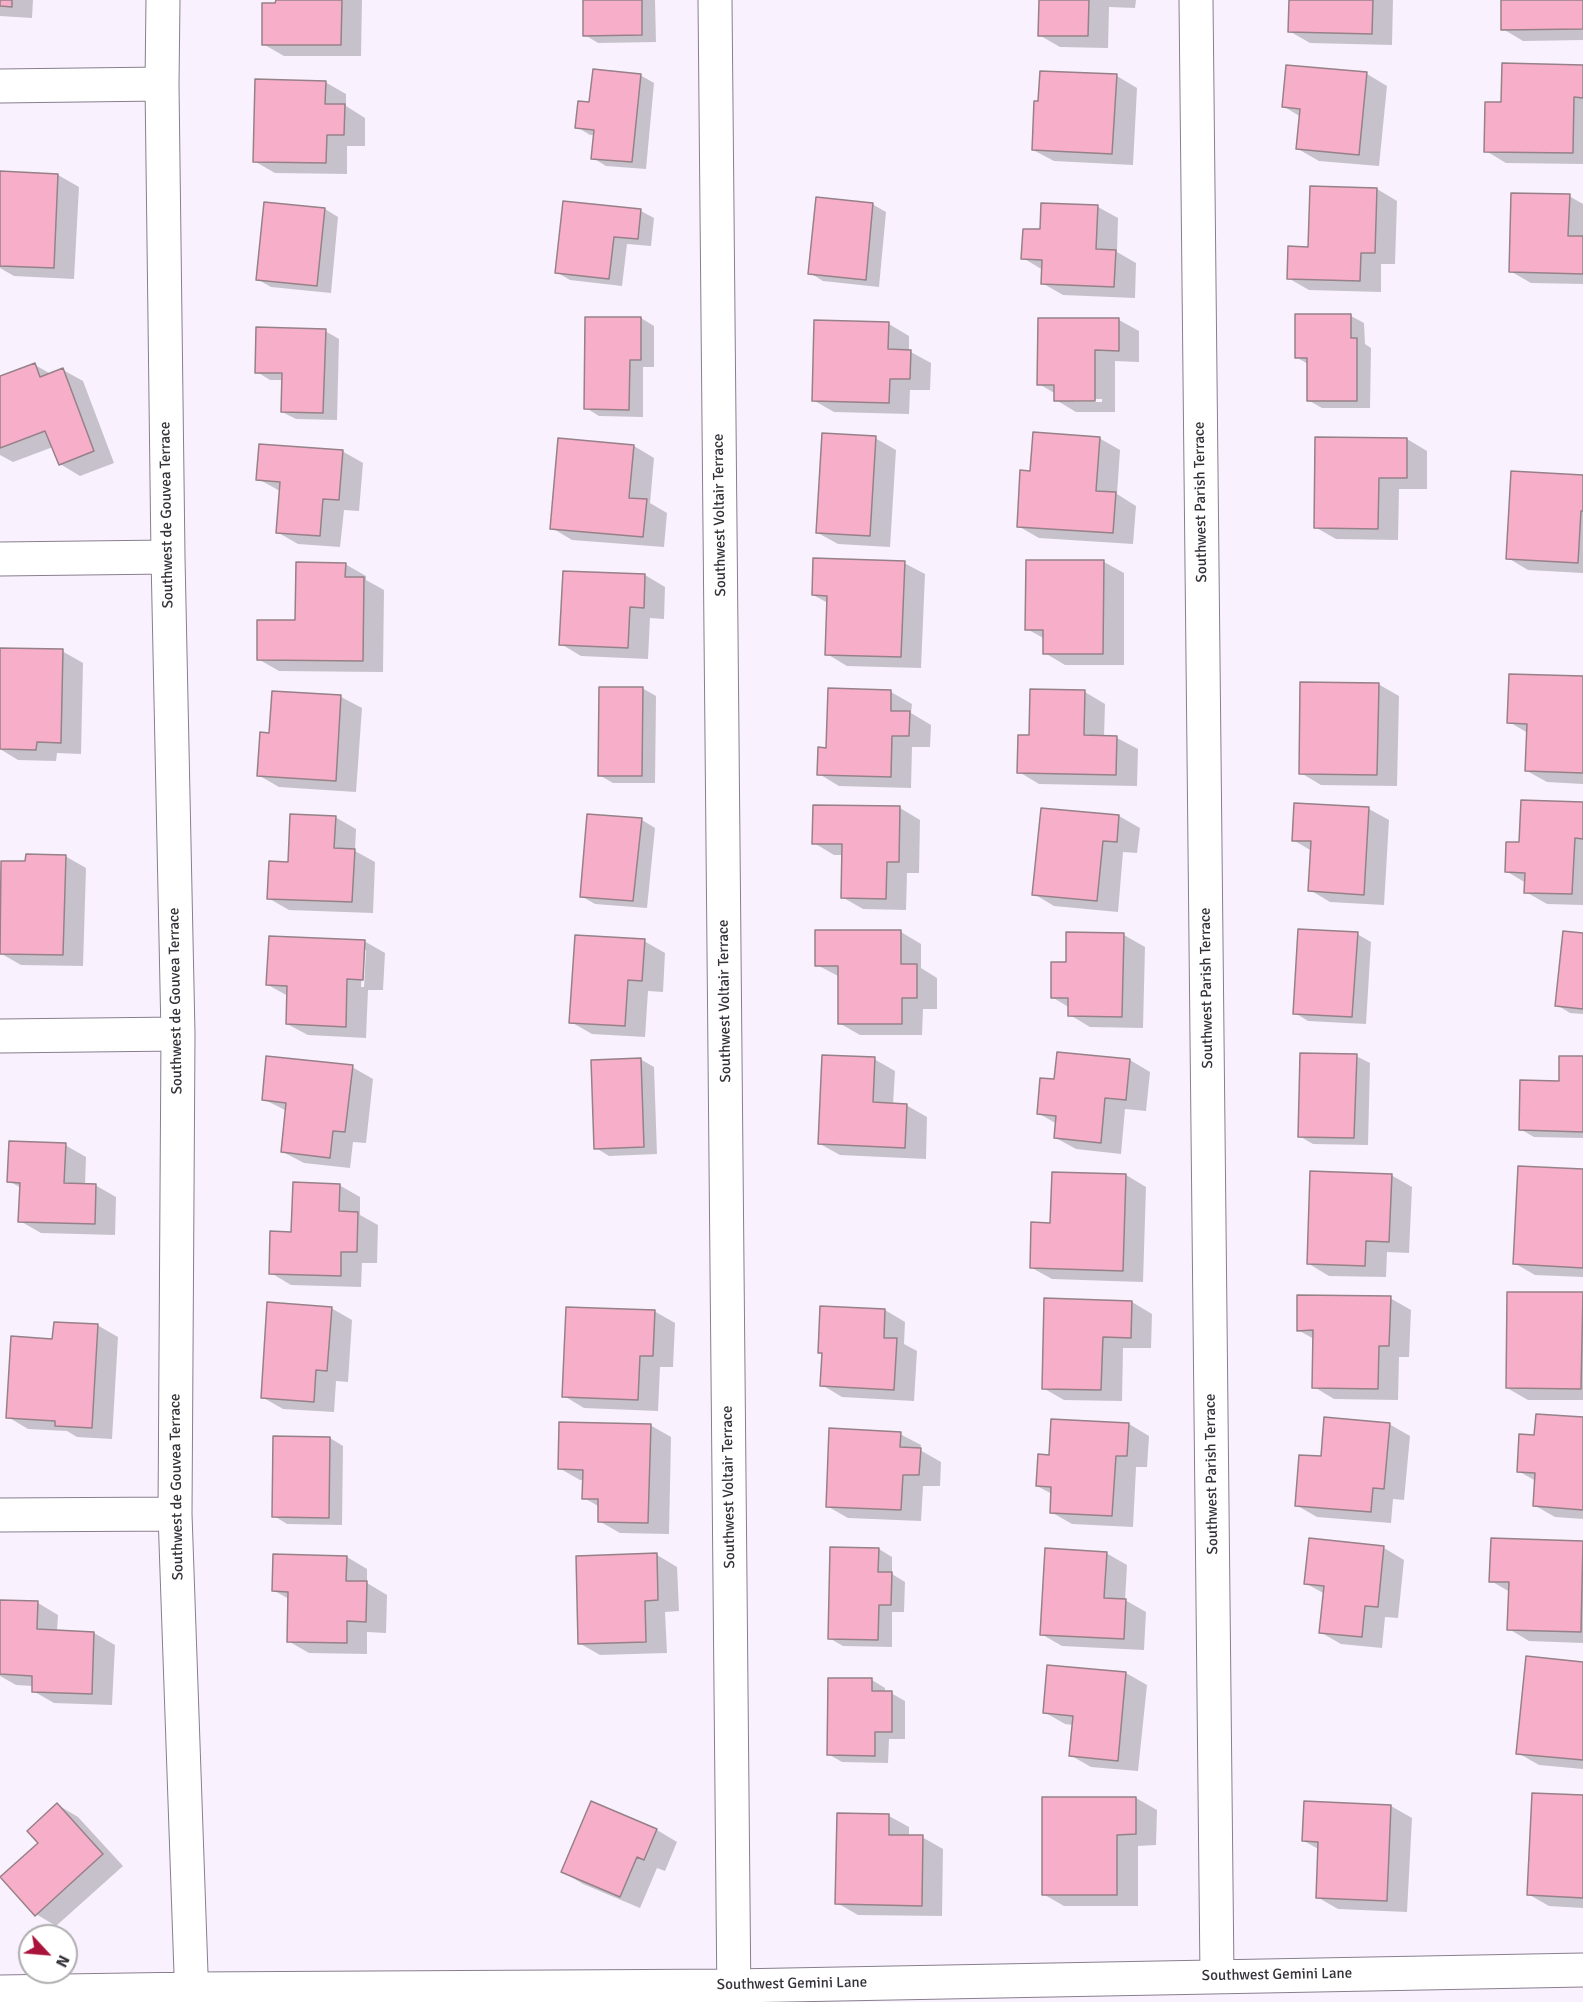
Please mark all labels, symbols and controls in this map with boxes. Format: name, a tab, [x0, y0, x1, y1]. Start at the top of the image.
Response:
street label: Southwest de Gouvea Terrace	[156, 421, 178, 609]
street label: Southwest Parish Terrace	[1191, 421, 1211, 583]
street label: Southwest Voltair Terrace	[710, 433, 730, 597]
street label: Southwest de Gouvea Terrace	[165, 907, 187, 1095]
street label: Southwest Parish Terrace	[1197, 907, 1217, 1069]
street label: Southwest Voltair Terrace	[715, 919, 735, 1083]
street label: Southwest de Gouvea Terrace	[166, 1393, 188, 1581]
street label: Southwest Parish Terrace	[1202, 1393, 1222, 1555]
street label: Southwest Voltair Terrace	[719, 1405, 739, 1569]
north arrow	[18, 1924, 78, 1984]
text: N	[51, 1952, 74, 1970]
street label: Southwest Gemini Lane	[1202, 1965, 1352, 1985]
street label: Southwest Gemini Lane	[717, 1974, 867, 1994]

